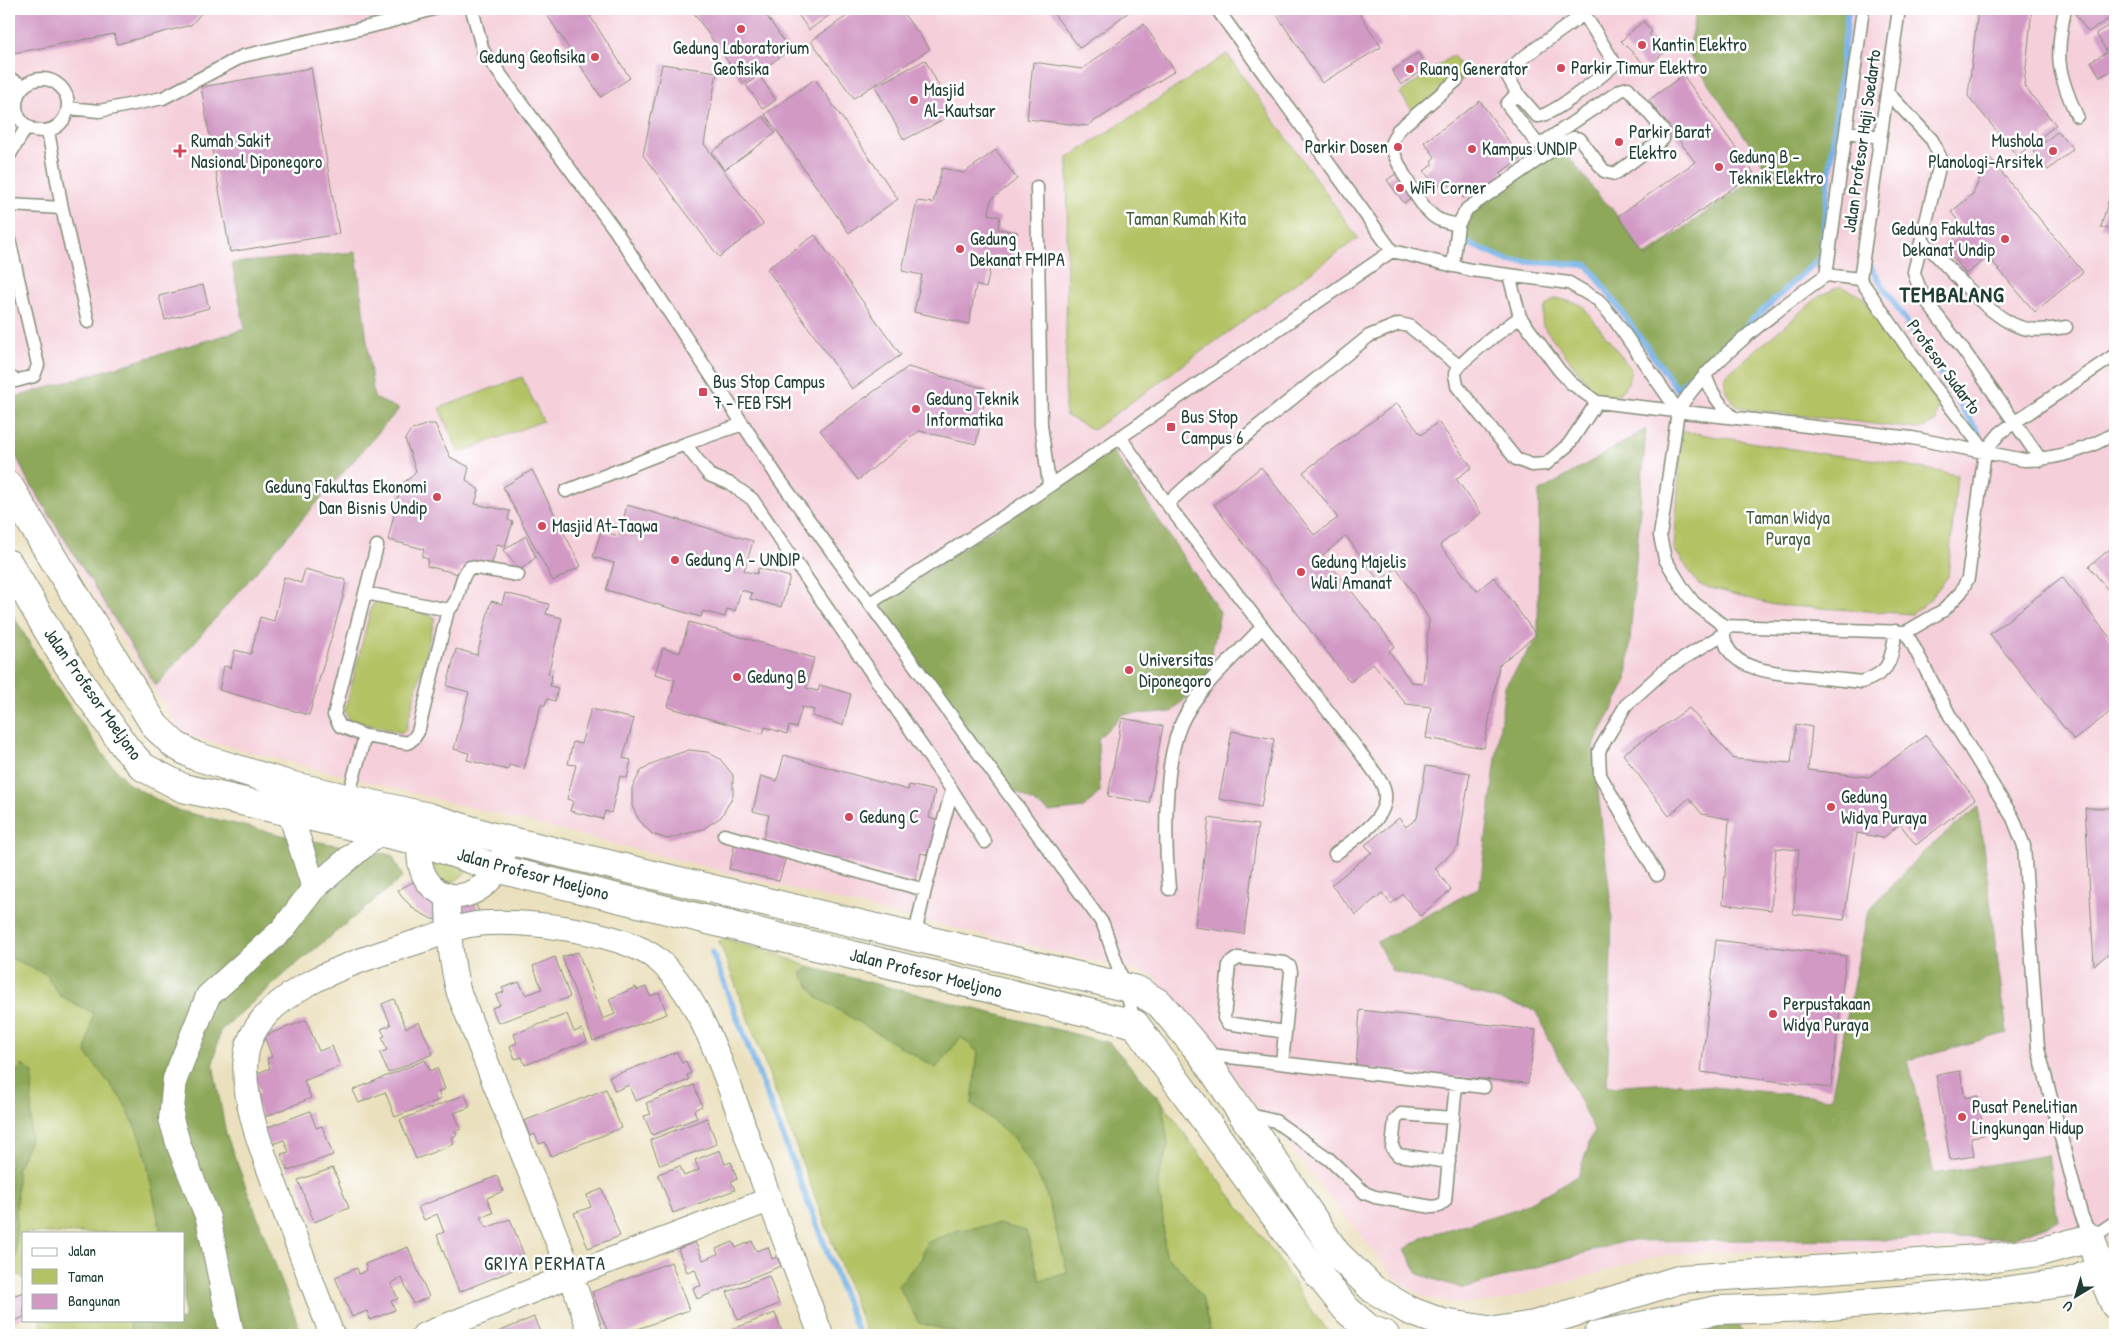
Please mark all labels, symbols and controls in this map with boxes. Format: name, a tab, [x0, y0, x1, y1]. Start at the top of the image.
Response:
marker: Gedung Laboratorium Geofisika	[735, 23, 747, 35]
place label: Kantin Elektro	[1652, 32, 1747, 57]
place label: Gedung Laboratorium Geofisika	[673, 35, 809, 81]
marker: Kantin Elektro	[1636, 39, 1648, 51]
place label: Gedung Geofisika	[479, 44, 585, 69]
street label: Jalan Profesor Haji Soedarto	[1836, 48, 1887, 234]
marker: Gedung Geofisika	[589, 51, 601, 63]
place label: Parkir Timur Elektro	[1571, 55, 1707, 80]
place label: Ruang Generator	[1420, 56, 1528, 81]
marker: Parkir Timur Elektro	[1555, 62, 1567, 74]
marker: Ruang Generator	[1404, 63, 1416, 75]
place label: Masjid Al-Kautsar	[924, 77, 996, 123]
marker: Masjid Al-Kautsar	[908, 94, 920, 106]
place label: Parkir Barat Elektro	[1629, 119, 1711, 165]
place label: Rumah Sakit Nasional Diponegoro	[191, 128, 322, 174]
place label: Mushola Planologi-Arsitek	[1928, 128, 2044, 174]
place label: Parkir Dosen	[1305, 134, 1388, 159]
place label: Kampus UNDIP	[1482, 136, 1578, 161]
marker: Parkir Barat Elektro	[1613, 136, 1625, 148]
marker: Parkir Dosen	[1392, 141, 1404, 153]
marker: Kampus UNDIP	[1466, 143, 1478, 155]
marker: Rumah Sakit Nasional Diponegoro	[173, 144, 187, 158]
place label: Gedung B - Teknik Elektro	[1729, 144, 1824, 190]
marker: Mushola Planologi-Arsitek	[2047, 145, 2059, 157]
marker: Gedung B - Teknik Elektro	[1713, 161, 1725, 173]
place label: WiFi Corner	[1410, 175, 1486, 200]
marker: WiFi Corner	[1394, 182, 1406, 194]
park label: Taman Rumah Kita	[1126, 206, 1246, 231]
place label: Gedung Fakultas Dekanat Undip	[1891, 216, 1995, 262]
place label: Gedung Dekanat FMIPA	[970, 226, 1065, 272]
marker: Gedung Fakultas Dekanat Undip	[1999, 233, 2011, 245]
marker: Gedung Dekanat FMIPA	[954, 243, 966, 255]
district label: TEMBALANG	[1898, 279, 2005, 309]
street label: Profesor Sudarto	[1901, 314, 1987, 419]
place label: Bus Stop Campus 7 - FEB FSM	[713, 369, 825, 415]
marker: Bus Stop Campus 7 - FEB FSM	[697, 386, 709, 398]
place label: Gedung Teknik Informatika	[926, 386, 1020, 432]
marker: Gedung Teknik Informatika	[910, 403, 922, 415]
place label: Bus Stop Campus 6	[1181, 404, 1243, 450]
marker: Bus Stop Campus 6	[1165, 421, 1177, 433]
place label: Gedung Fakultas Ekonomi Dan Bisnis Undip	[265, 474, 427, 520]
marker: Gedung Fakultas Ekonomi Dan Bisnis Undip	[431, 491, 443, 503]
park label: Taman Widya Puraya	[1746, 505, 1830, 551]
place label: Masjid At-Taqwa	[552, 513, 658, 538]
marker: Masjid At-Taqwa	[536, 520, 548, 532]
place label: Gedung A - UNDIP	[685, 547, 801, 572]
place label: Gedung Majelis Wali Amanat	[1311, 549, 1406, 595]
marker: Gedung A - UNDIP	[669, 554, 681, 566]
marker: Gedung Majelis Wali Amanat	[1295, 566, 1307, 578]
street label: Jalan Profesor Moeljono	[38, 623, 148, 765]
place label: Universitas Diponegoro	[1139, 647, 1214, 693]
place label: Gedung B	[747, 664, 806, 689]
marker: Universitas Diponegoro	[1123, 664, 1135, 676]
marker: Gedung B	[731, 671, 743, 683]
place label: Gedung Widya Puraya	[1841, 784, 1926, 830]
marker: Gedung Widya Puraya	[1825, 801, 1837, 813]
place label: Gedung C	[859, 804, 919, 829]
marker: Gedung C	[843, 811, 855, 823]
street label: Jalan Profesor Moeljono	[454, 841, 612, 906]
street label: Jalan Profesor Moeljono	[847, 941, 1005, 1004]
place label: Perpustakaan Widya Puraya	[1783, 991, 1871, 1037]
marker: Perpustakaan Widya Puraya	[1767, 1008, 1779, 1020]
place label: Pusat Penelitian Lingkungan Hidup	[1972, 1094, 2084, 1140]
marker: Pusat Penelitian Lingkungan Hidup	[1956, 1111, 1968, 1123]
legend	[22, 1232, 185, 1322]
text: Jalan	[68, 1240, 96, 1261]
district label: GRIYA PERMATA	[484, 1250, 606, 1276]
text: Taman	[68, 1266, 104, 1287]
north arrow	[2052, 1272, 2102, 1322]
text: Bangunan	[68, 1290, 121, 1311]
text: U	[2059, 1297, 2077, 1316]

